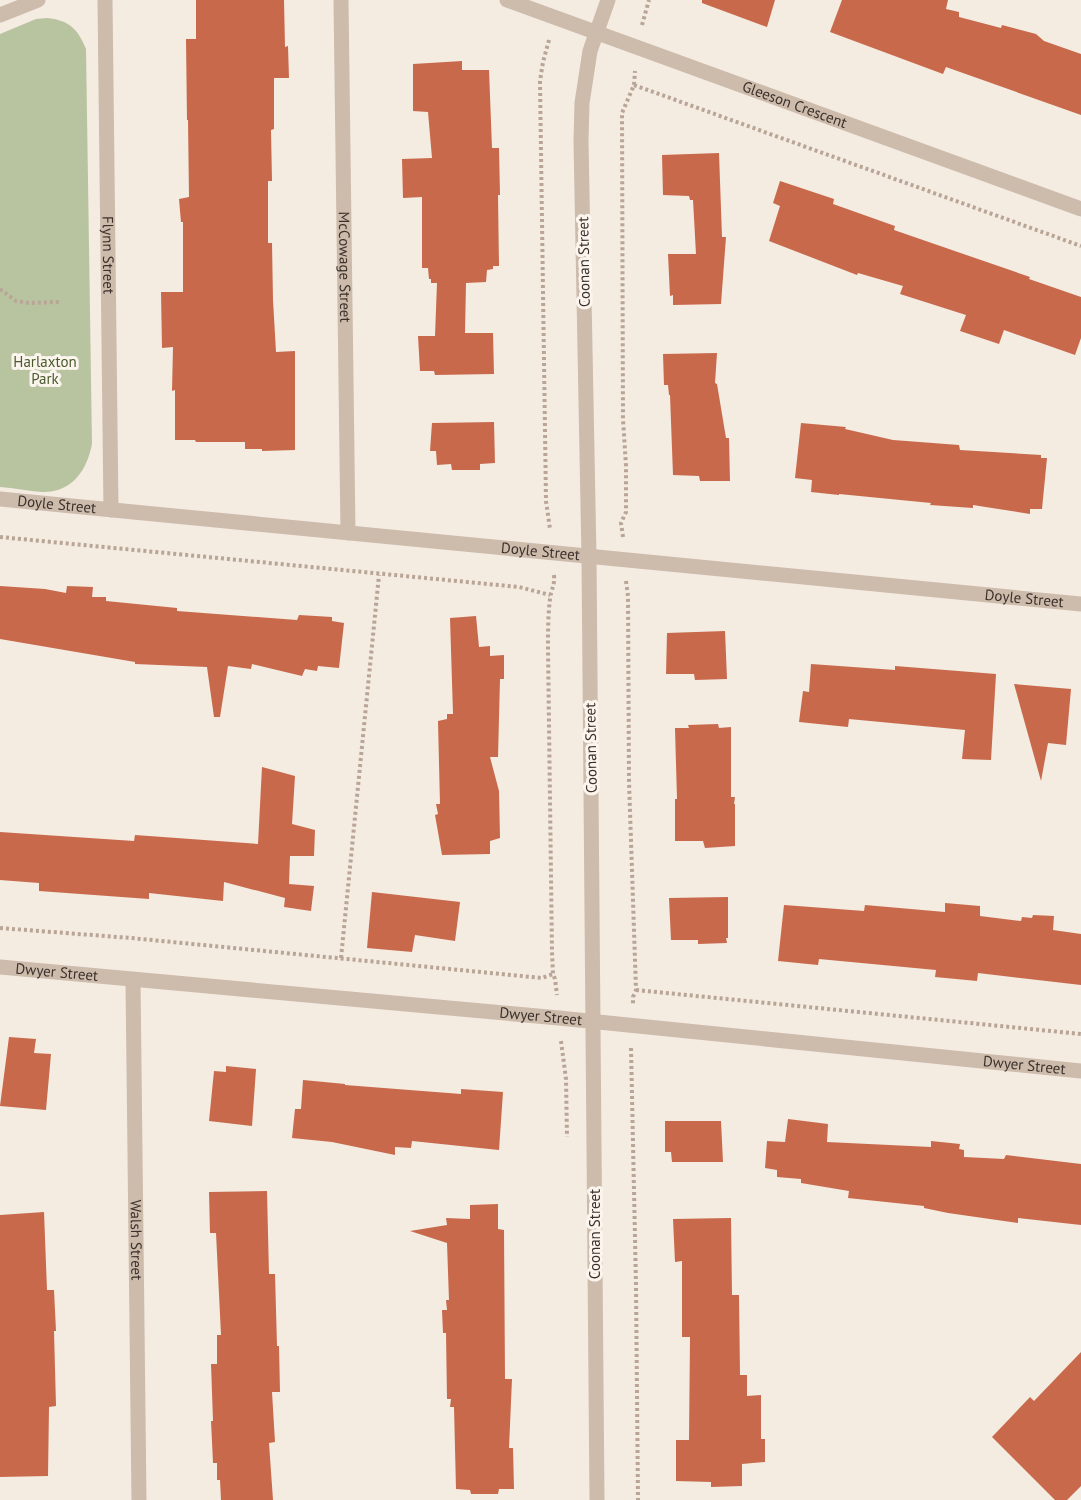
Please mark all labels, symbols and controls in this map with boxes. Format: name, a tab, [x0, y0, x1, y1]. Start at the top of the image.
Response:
street label: Gleeson Crescent	[740, 76, 850, 132]
street label: McCowage Street	[335, 211, 355, 323]
street label: Flynn Street	[99, 216, 118, 294]
street label: Coonan Street	[573, 217, 594, 307]
park label: Harlaxton Park	[13, 352, 77, 388]
street label: Doyle Street	[17, 491, 97, 517]
street label: Doyle Street	[500, 538, 581, 564]
street label: Doyle Street	[984, 585, 1065, 611]
street label: Coonan Street	[580, 703, 601, 793]
street label: Dwyer Street	[15, 958, 99, 985]
street label: Dwyer Street	[499, 1003, 583, 1029]
street label: Dwyer Street	[982, 1051, 1067, 1078]
street label: Coonan Street	[585, 1189, 604, 1279]
street label: Walsh Street	[127, 1200, 146, 1280]

